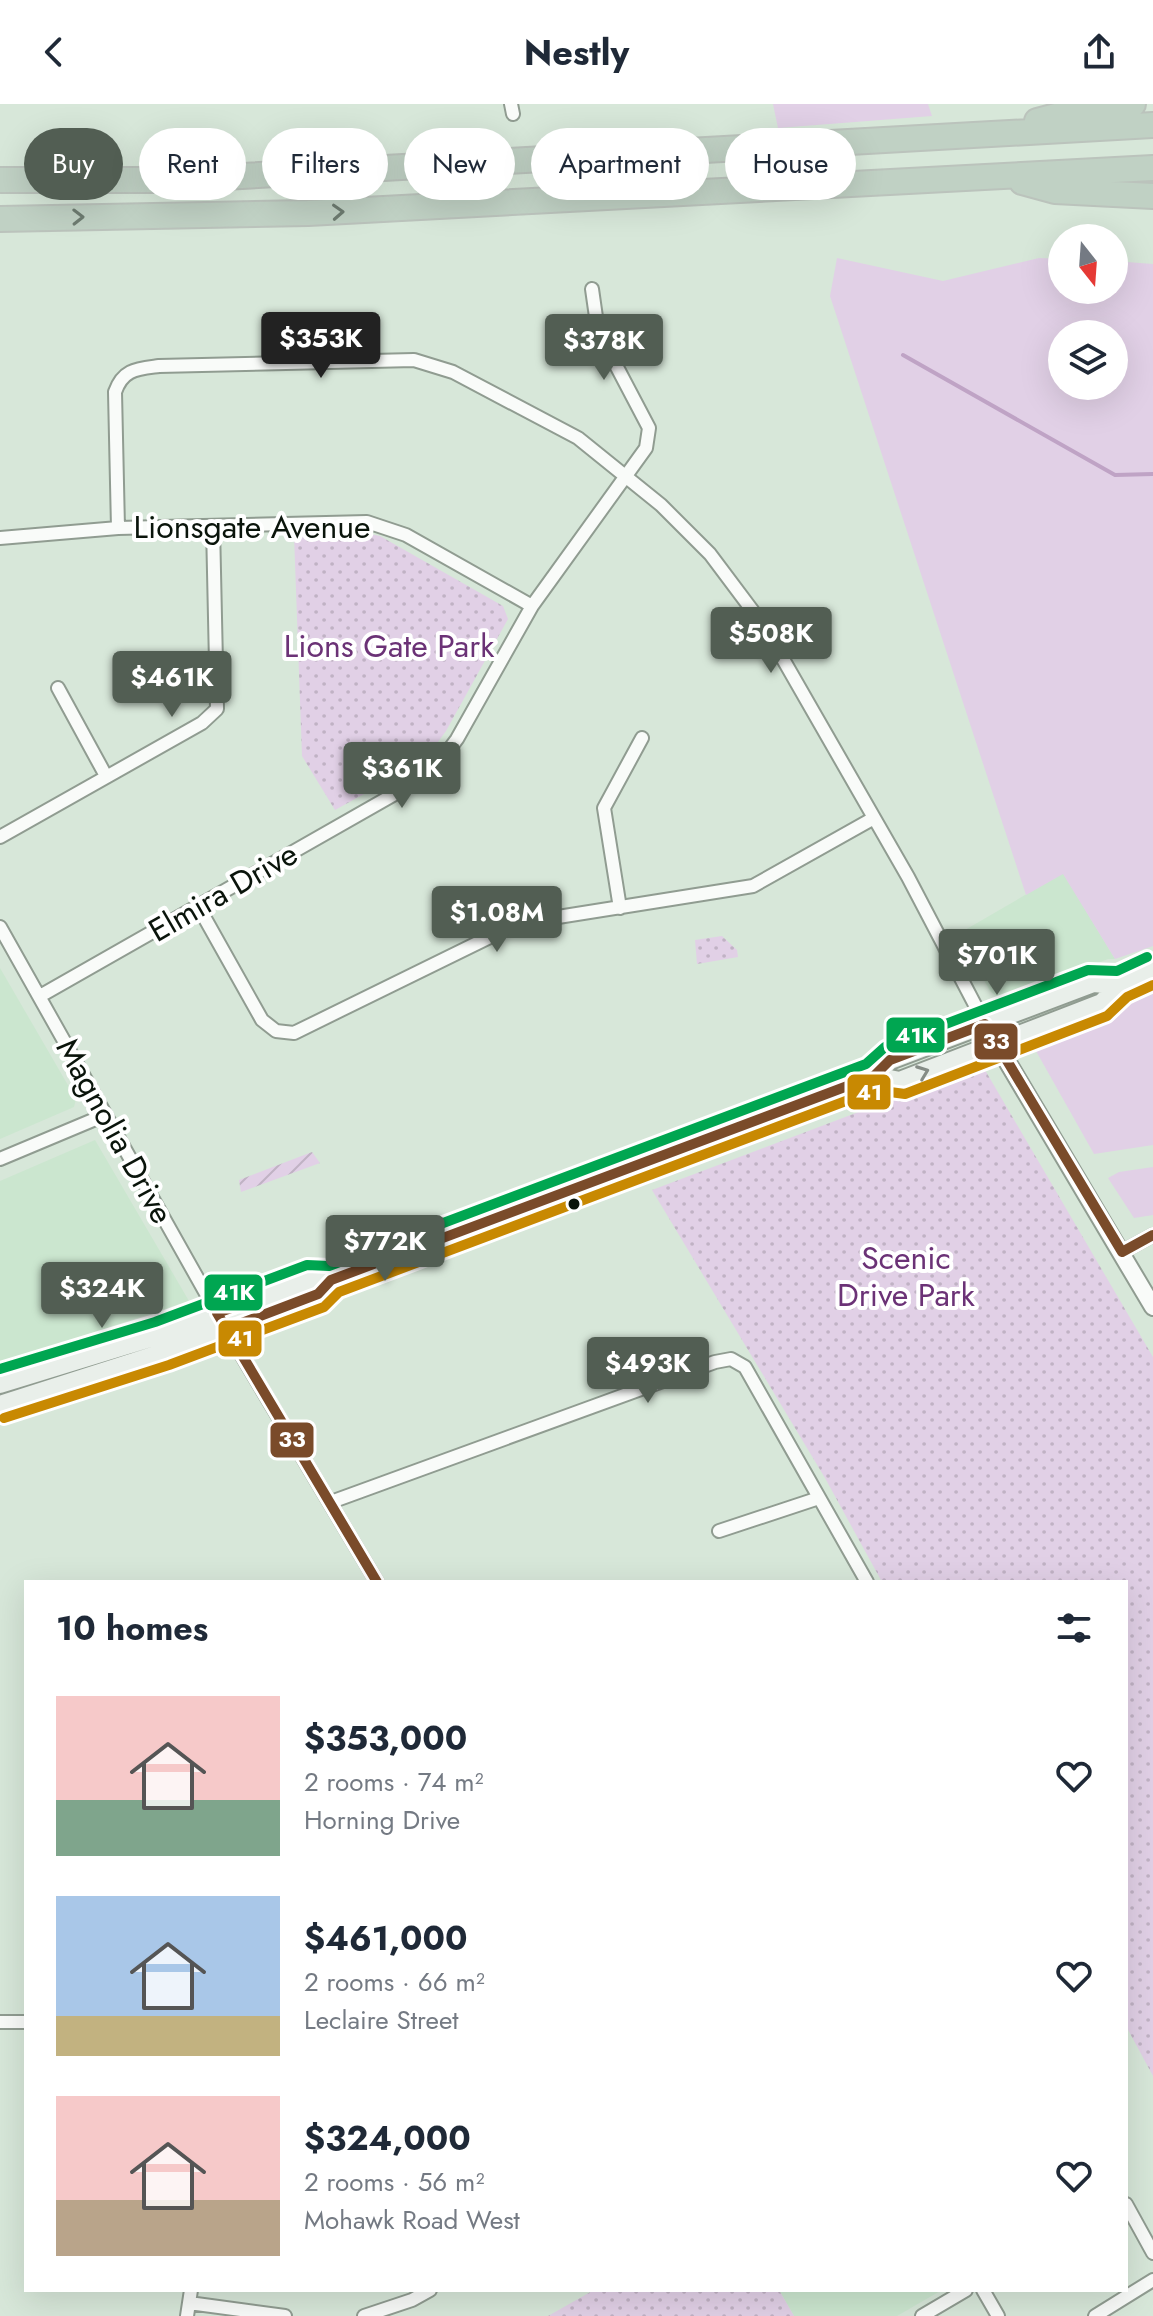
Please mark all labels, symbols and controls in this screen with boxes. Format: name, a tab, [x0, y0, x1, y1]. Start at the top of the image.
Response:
text: Nestly	[524, 26, 629, 78]
icon: back	[32, 30, 76, 74]
icon: share	[1077, 30, 1121, 74]
chip: Buy	[24, 128, 123, 200]
chip: Rent	[139, 128, 246, 200]
chip: Filters	[262, 128, 388, 200]
chip: New	[404, 128, 515, 200]
chip: Apartment	[531, 128, 709, 200]
chip: House	[725, 128, 856, 200]
one-way arrow	[332, 203, 345, 220]
one-way arrow	[72, 209, 85, 226]
north arrow	[1048, 224, 1128, 304]
map controls	[1048, 224, 1128, 400]
pin: $353K	[265, 312, 377, 380]
pin: $378K	[548, 314, 660, 382]
text: $353K	[279, 319, 363, 357]
button: layers	[1048, 320, 1128, 400]
text: $378K	[563, 321, 645, 359]
street label: Lionsgate Avenue	[134, 504, 370, 550]
pin: $508K	[715, 607, 827, 675]
text: $508K	[729, 614, 813, 652]
park label: Lions Gate Park	[284, 623, 495, 669]
pin: $461K	[116, 651, 228, 719]
text: $461K	[130, 658, 214, 696]
pin: $361K	[346, 742, 458, 810]
text: $361K	[361, 749, 443, 787]
street label: Elmira Drive	[140, 831, 306, 953]
pin: $1.08M	[432, 886, 562, 954]
text: $1.08M	[450, 893, 544, 931]
pin: $701K	[941, 929, 1053, 997]
text: $701K	[957, 936, 1037, 974]
line badge: 41K	[885, 1016, 946, 1054]
text: 41K	[895, 1019, 938, 1051]
line badge: 33	[973, 1022, 1019, 1061]
text: 33	[982, 1025, 1010, 1057]
street label: Magnolia Drive	[45, 1030, 185, 1232]
one-way arrow	[915, 1065, 929, 1082]
line badge: 41	[846, 1073, 892, 1111]
text: 41	[856, 1076, 882, 1108]
unlabelled marker	[566, 1196, 582, 1212]
pin: $772K	[329, 1215, 441, 1283]
text: $772K	[344, 1222, 426, 1260]
park label: Scenic Drive Park	[837, 1235, 976, 1318]
pin: $324K	[46, 1262, 158, 1330]
text: $324K	[59, 1269, 145, 1307]
line badge: 41K	[203, 1273, 264, 1312]
text: 41K	[213, 1276, 256, 1308]
line badge: 41	[217, 1319, 263, 1358]
text: 41	[227, 1322, 253, 1354]
pin: $493K	[592, 1337, 704, 1405]
text: $493K	[605, 1344, 691, 1382]
line badge: 33	[269, 1421, 315, 1459]
text: 33	[278, 1423, 306, 1455]
text: 10 homes	[56, 1604, 208, 1653]
icon: filters	[1052, 1606, 1096, 1650]
text: $353,000	[304, 1714, 467, 1763]
icon: home	[120, 1728, 216, 1824]
icon: heart	[1052, 1754, 1096, 1798]
text: 2 rooms · 74 m²	[304, 1763, 484, 1801]
text: Horning Drive	[304, 1801, 460, 1839]
text: $461,000	[304, 1914, 467, 1963]
icon: home	[120, 1928, 216, 2024]
icon: heart	[1052, 1954, 1096, 1998]
text: 2 rooms · 66 m²	[304, 1963, 485, 2001]
text: Leclaire Street	[304, 2001, 459, 2039]
text: $324,000	[304, 2114, 471, 2163]
icon: home	[120, 2128, 216, 2224]
icon: heart	[1052, 2154, 1096, 2198]
text: 2 rooms · 56 m²	[304, 2163, 484, 2201]
text: Mohawk Road West	[304, 2201, 520, 2239]

